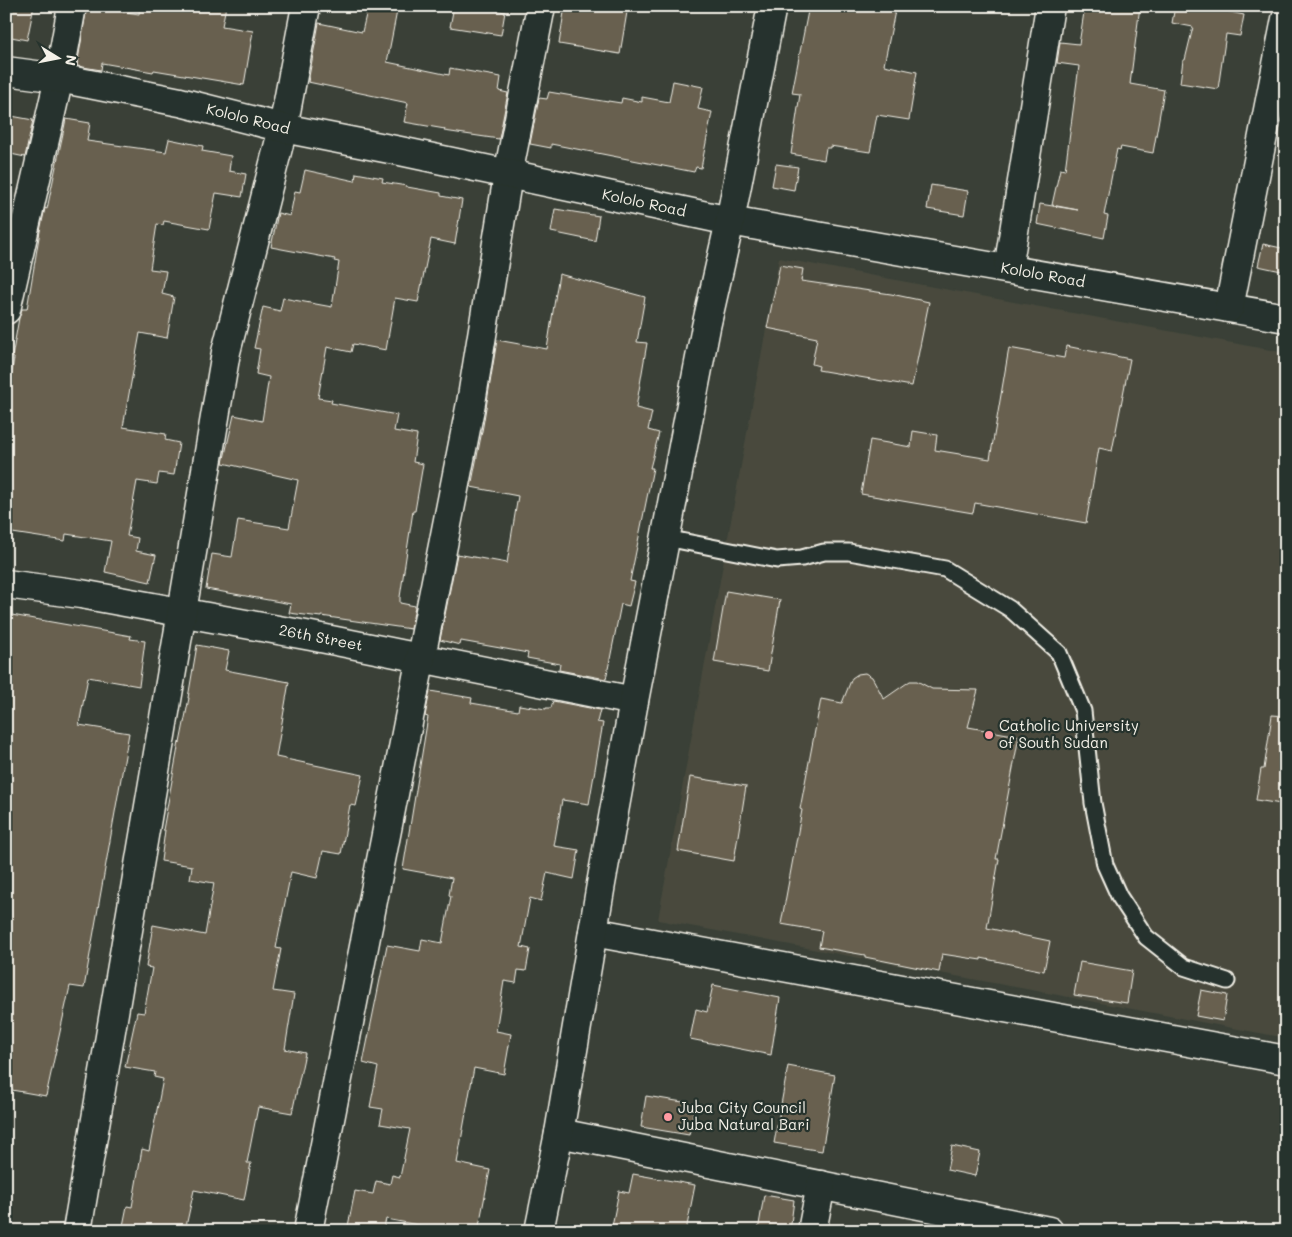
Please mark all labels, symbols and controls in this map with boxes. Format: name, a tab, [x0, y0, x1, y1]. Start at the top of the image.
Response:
north arrow	[32, 32, 82, 82]
text: N	[61, 53, 82, 67]
street label: Kololo Road	[204, 98, 292, 138]
street label: Kololo Road	[600, 183, 688, 221]
street label: Kololo Road	[999, 257, 1087, 291]
street label: 26th Street	[278, 619, 365, 655]
place label: Catholic University of South Sudan	[999, 715, 1139, 752]
marker: Catholic University of South Sudan	[983, 729, 995, 741]
place label: Juba City Council Juba Natural Bari	[678, 1097, 810, 1134]
marker: Juba City Council Juba Natural Bari	[662, 1111, 674, 1123]

